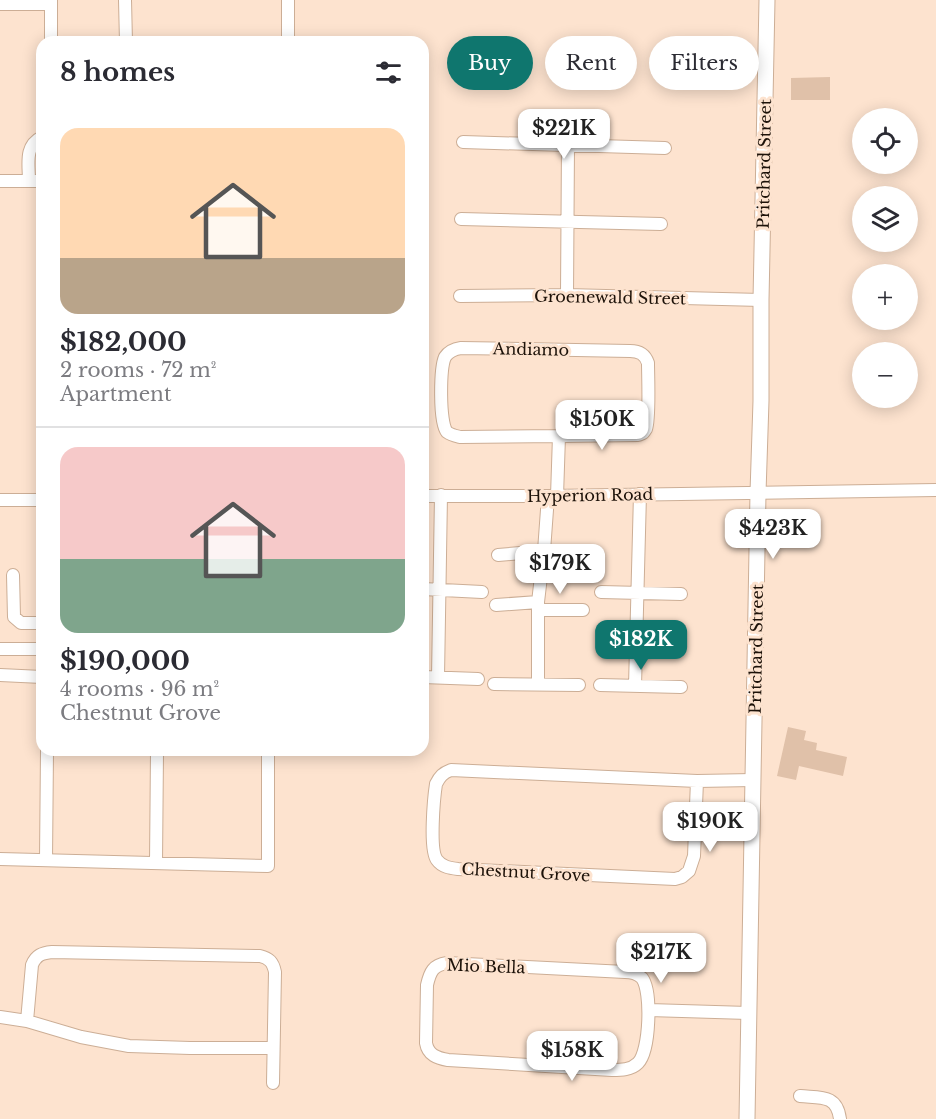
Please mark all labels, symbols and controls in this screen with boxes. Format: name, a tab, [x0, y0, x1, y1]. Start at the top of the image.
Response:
chip: Buy	[447, 36, 533, 90]
chip: Rent	[545, 36, 637, 90]
chip: Filters	[649, 36, 759, 90]
text: 8 homes	[60, 56, 175, 88]
icon: filters	[372, 56, 405, 89]
street label: Pritchard Street	[753, 99, 775, 229]
map controls	[852, 108, 918, 408]
button: locate	[852, 108, 918, 174]
pin: $221K	[522, 109, 606, 160]
text: $221K	[532, 116, 596, 140]
icon: home	[179, 167, 287, 275]
button: layers	[852, 186, 918, 252]
button: +	[852, 264, 918, 330]
street label: Groenewald Street	[534, 286, 686, 308]
text: $182,000	[60, 326, 187, 358]
street label: Andiamo	[492, 338, 569, 360]
button: −	[852, 342, 918, 408]
text: 2 rooms · 72 m²	[60, 358, 217, 382]
text: Apartment	[60, 382, 171, 406]
pin: $150K	[560, 400, 644, 451]
text: $150K	[569, 407, 635, 431]
street label: Hyperion Road	[527, 484, 654, 506]
icon: home	[179, 486, 287, 594]
pin: $423K	[731, 509, 815, 560]
text: $423K	[739, 516, 807, 540]
pin: $179K	[518, 544, 602, 595]
text: $179K	[529, 551, 591, 575]
street label: Pritchard Street	[745, 584, 767, 714]
pin: $182K	[599, 620, 683, 671]
text: $182K	[609, 627, 673, 651]
text: $190,000	[60, 645, 190, 677]
text: 4 rooms · 96 m²	[60, 677, 219, 701]
text: Chestnut Grove	[60, 701, 221, 725]
pin: $190K	[668, 802, 752, 853]
text: $190K	[677, 809, 743, 833]
street label: Chestnut Grove	[461, 859, 591, 885]
pin: $217K	[619, 933, 703, 984]
text: $217K	[630, 940, 692, 964]
street label: Mio Bella	[446, 955, 526, 977]
pin: $158K	[530, 1031, 614, 1082]
text: $158K	[541, 1038, 603, 1062]

